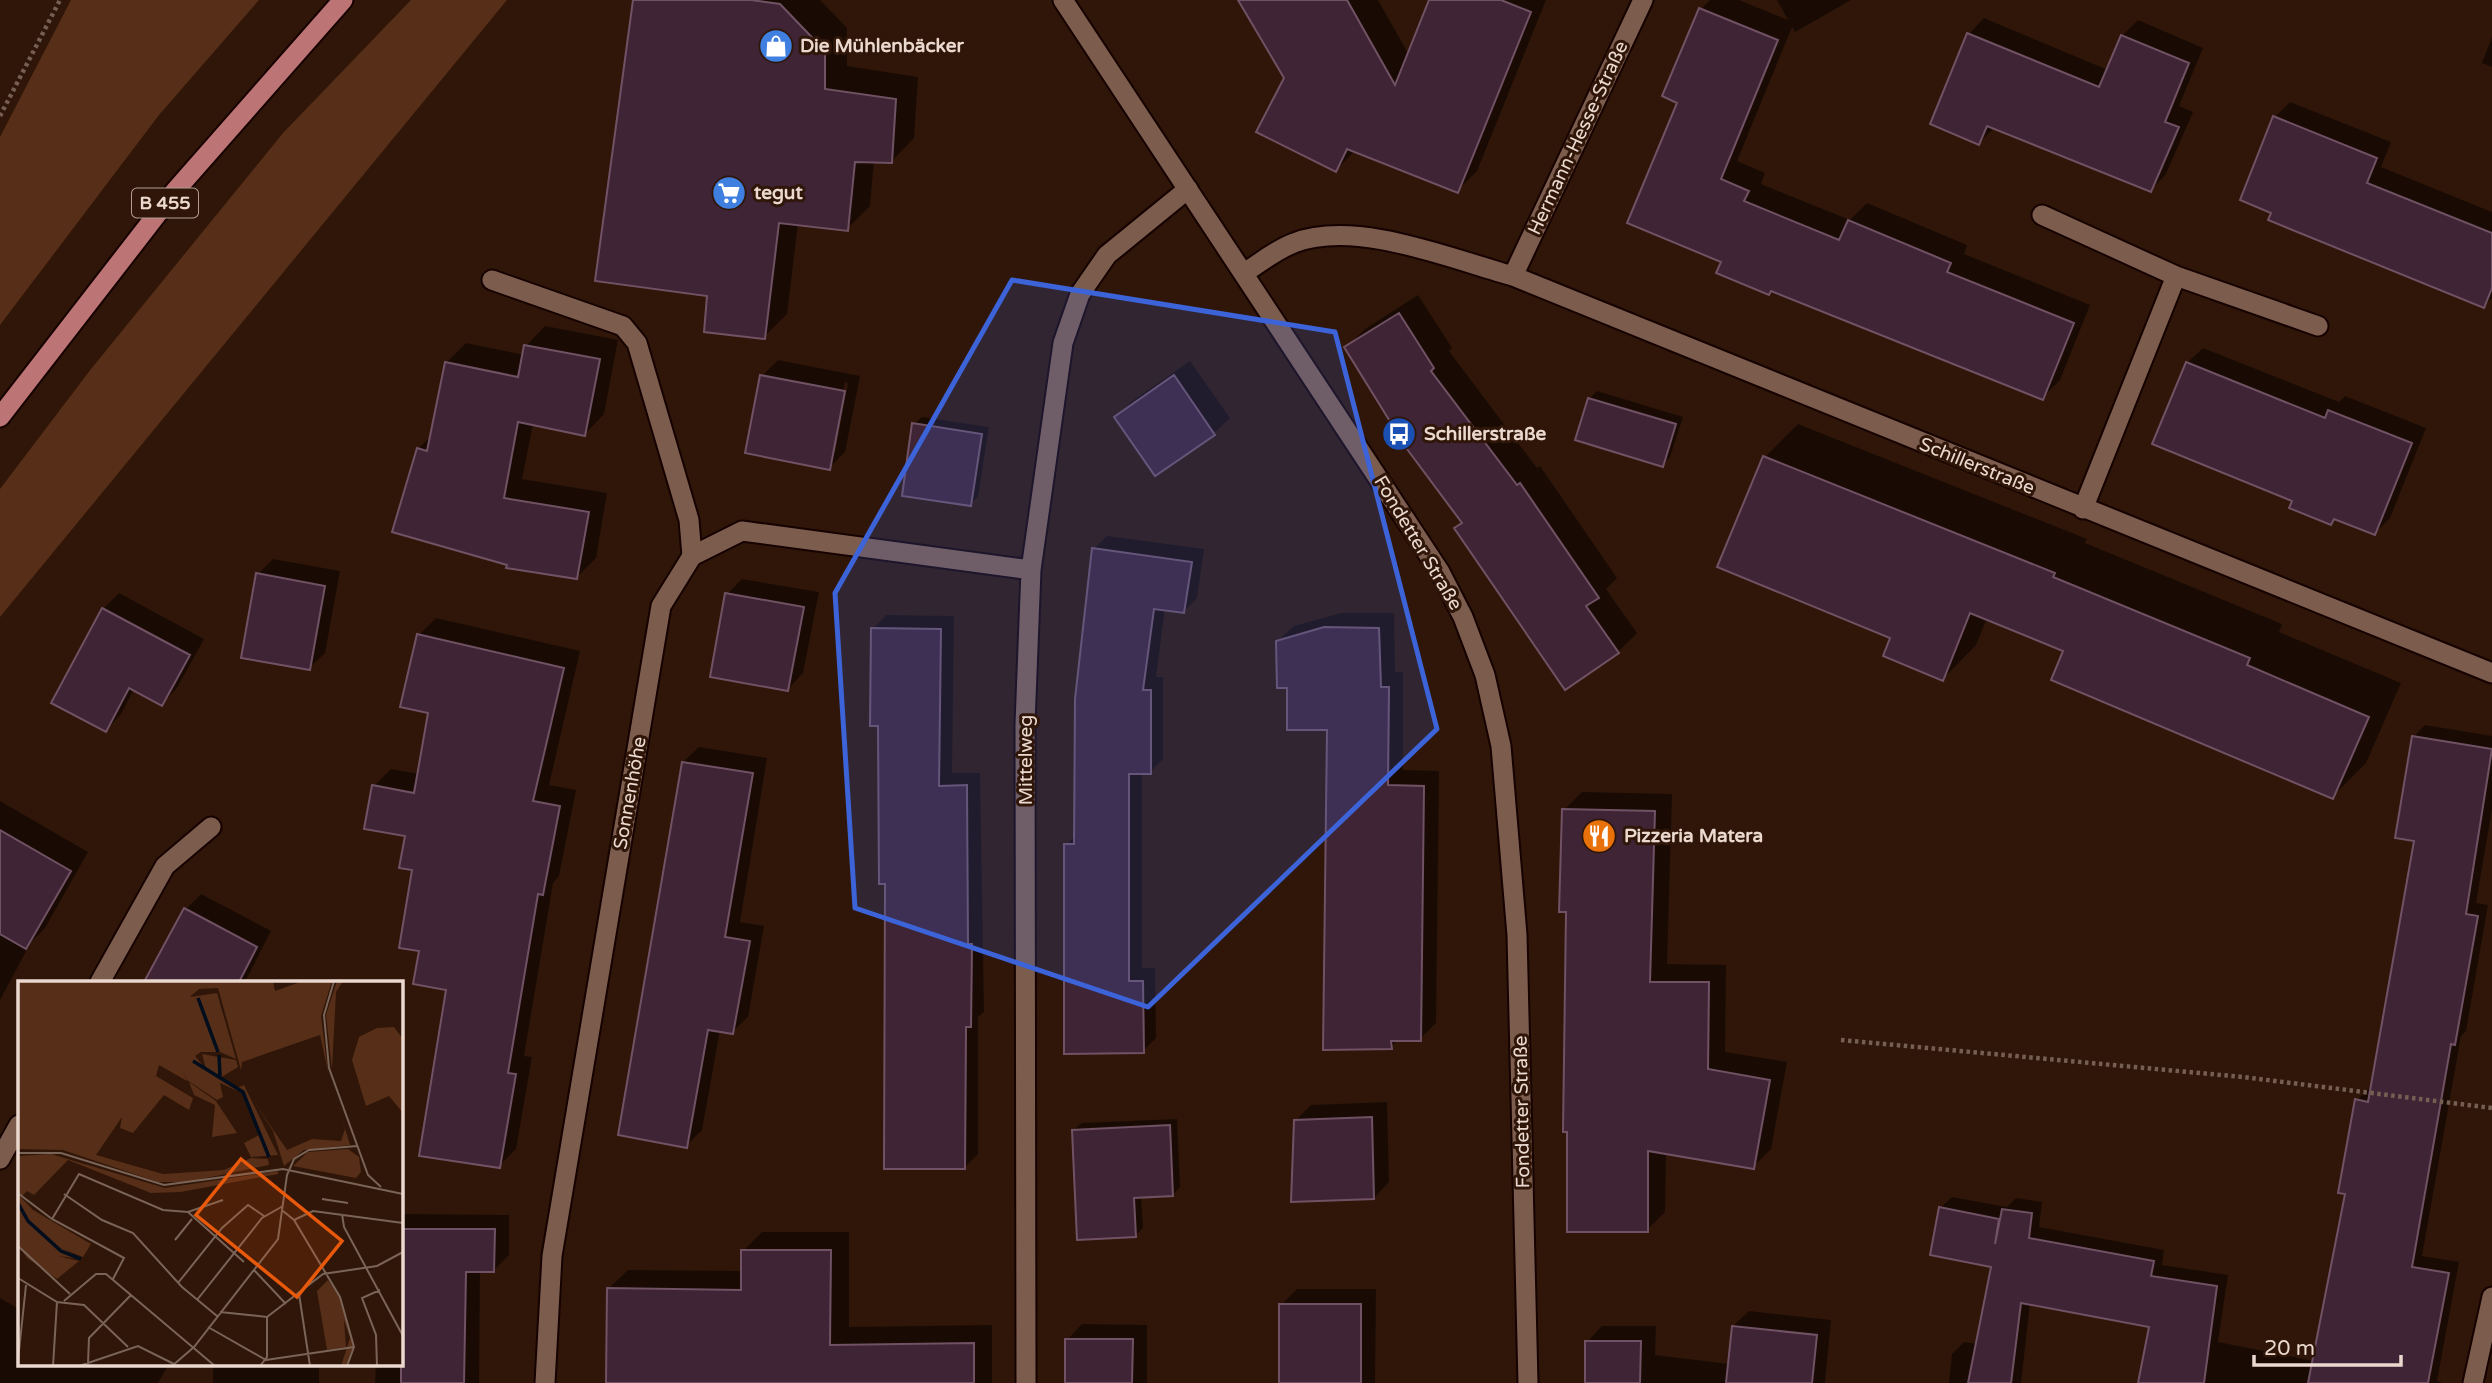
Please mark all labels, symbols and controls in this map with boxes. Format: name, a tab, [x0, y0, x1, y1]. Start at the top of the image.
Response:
shop icon: Die Mühlenbäcker	[757, 27, 795, 65]
place label: Die Mühlenbäcker	[800, 35, 965, 57]
street label: Hermann-Hesse-Straße	[1523, 38, 1633, 238]
supermarket icon: tegut	[710, 174, 748, 212]
place label: tegut	[754, 182, 803, 205]
road number: B 455	[132, 188, 198, 218]
bus stop icon: Schillerstraße	[1380, 415, 1418, 453]
place label: Schillerstraße	[1424, 423, 1546, 445]
street label: Schillerstraße	[1916, 433, 2038, 499]
street label: Fondetter Straße	[1369, 472, 1467, 614]
street label: Mittelweg	[1015, 715, 1037, 805]
street label: Sonnenhöhe	[609, 735, 651, 851]
restaurant icon: Pizzeria Matera	[1580, 817, 1618, 855]
place label: Pizzeria Matera	[1624, 825, 1763, 847]
inset map	[18, 981, 402, 1366]
street label: Fondetter Straße	[1510, 1035, 1534, 1189]
scale bar	[2254, 1324, 2401, 1368]
text: 20 m	[2264, 1336, 2315, 1361]

